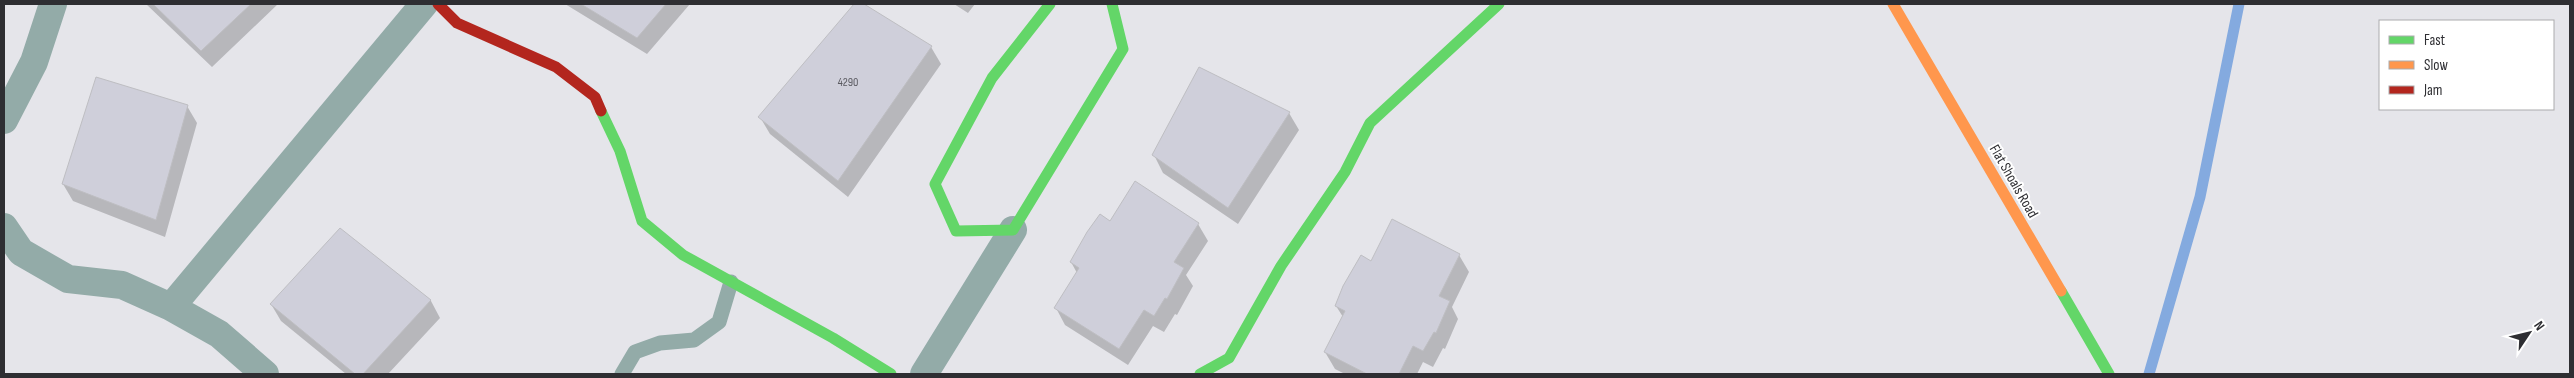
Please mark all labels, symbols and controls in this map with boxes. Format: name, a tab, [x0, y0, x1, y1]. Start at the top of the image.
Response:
legend	[2379, 20, 2554, 110]
text: Fast	[2424, 31, 2446, 50]
text: Slow	[2424, 56, 2448, 75]
house number: 4290	[838, 75, 858, 90]
text: Jam	[2423, 81, 2442, 100]
street label: Flat Shoals Road	[1985, 141, 2042, 221]
north arrow	[2504, 308, 2554, 358]
text: N	[2530, 318, 2548, 334]

